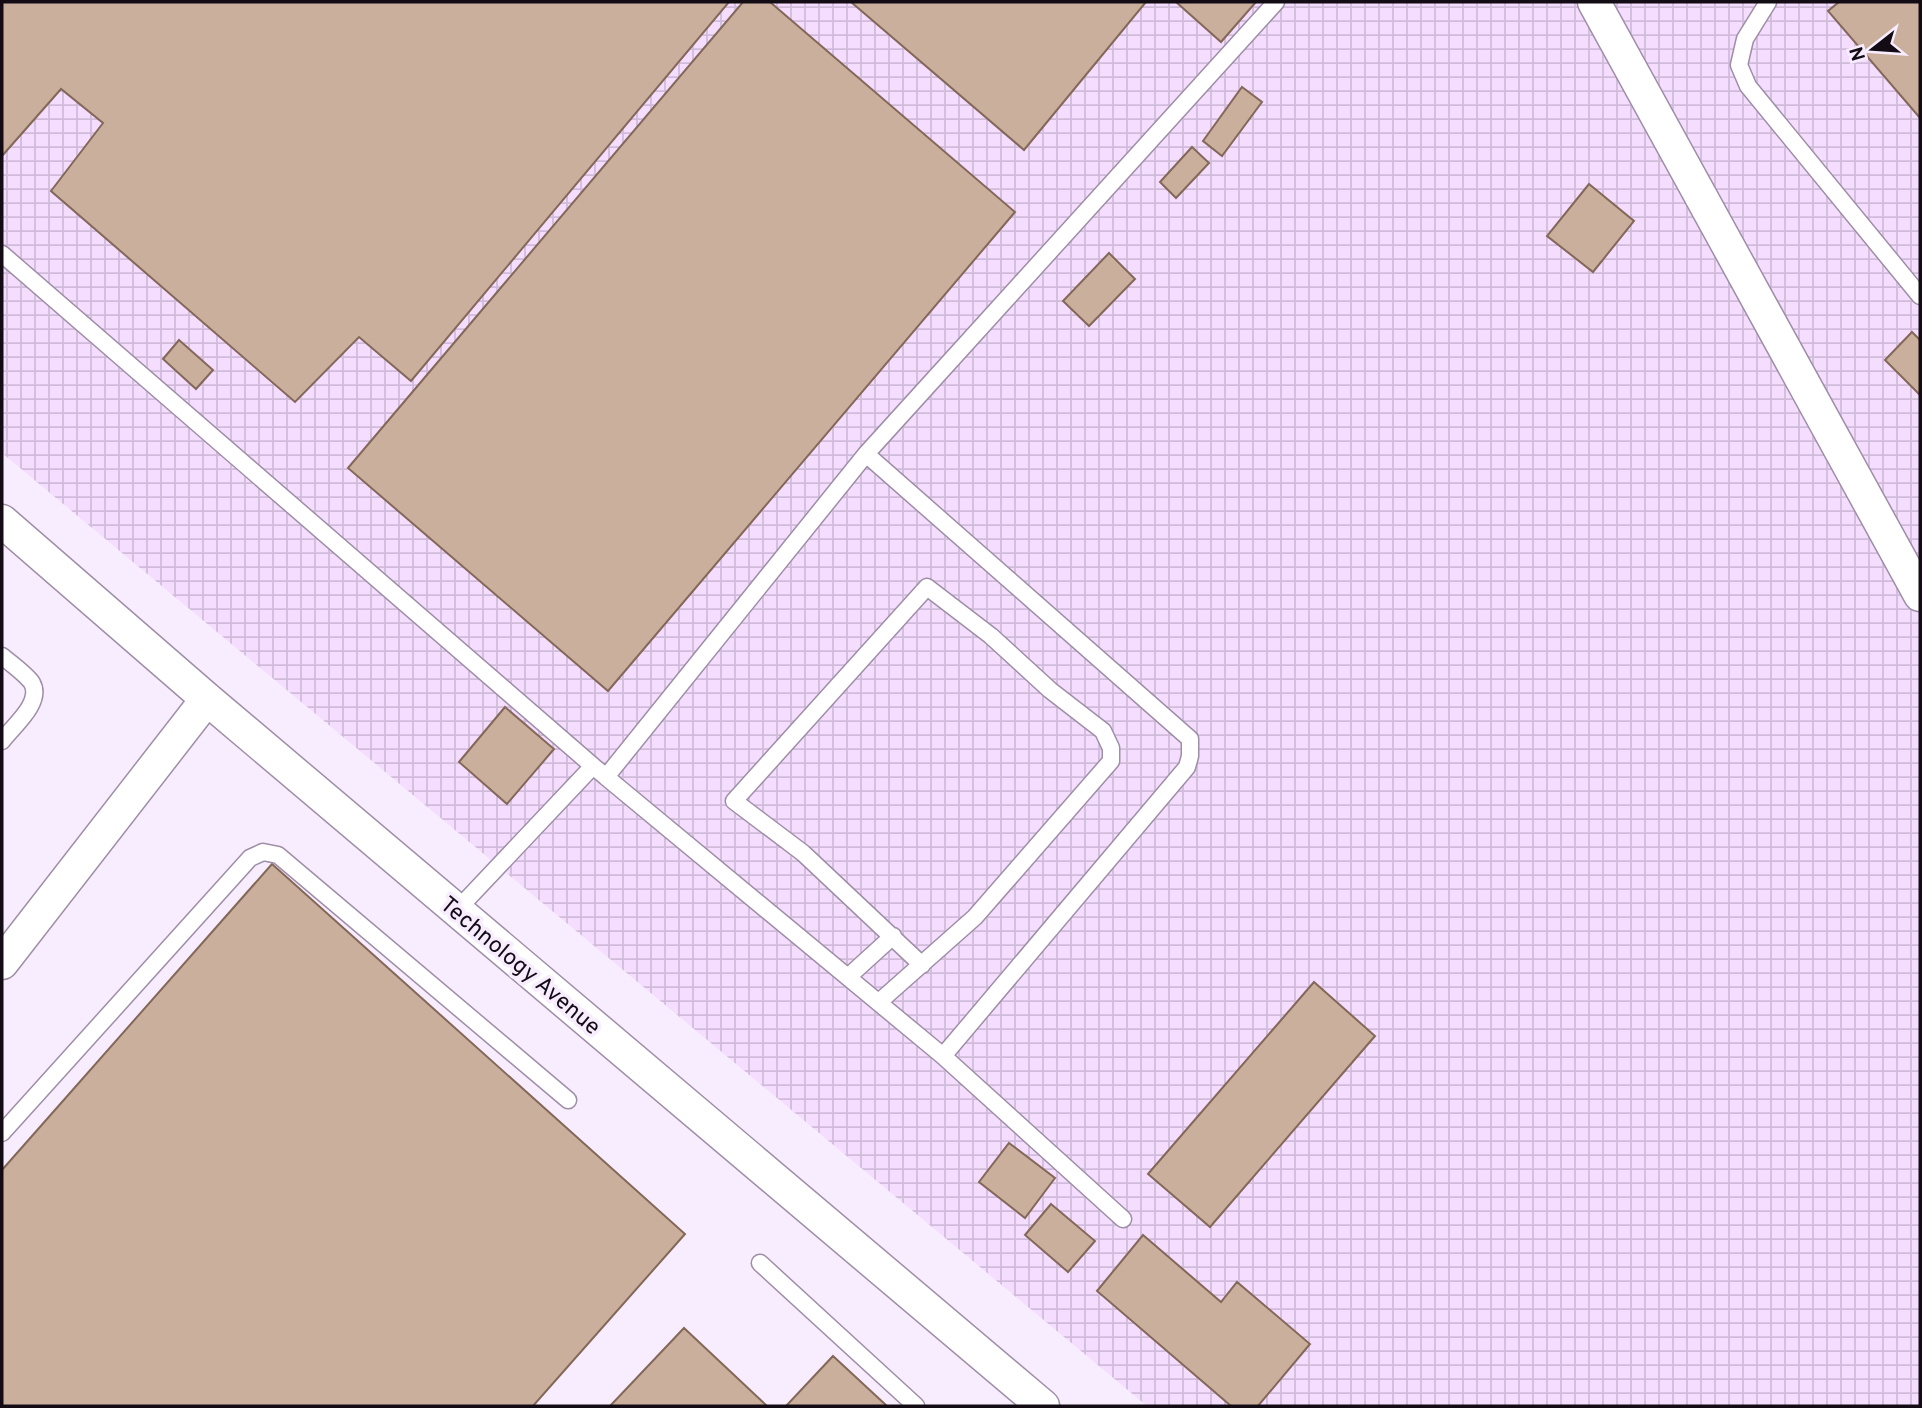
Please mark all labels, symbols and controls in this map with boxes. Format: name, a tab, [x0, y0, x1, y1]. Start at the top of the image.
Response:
north arrow	[1838, 14, 1908, 84]
text: N	[1845, 43, 1872, 63]
street label: Technology Avenue	[433, 891, 606, 1043]

